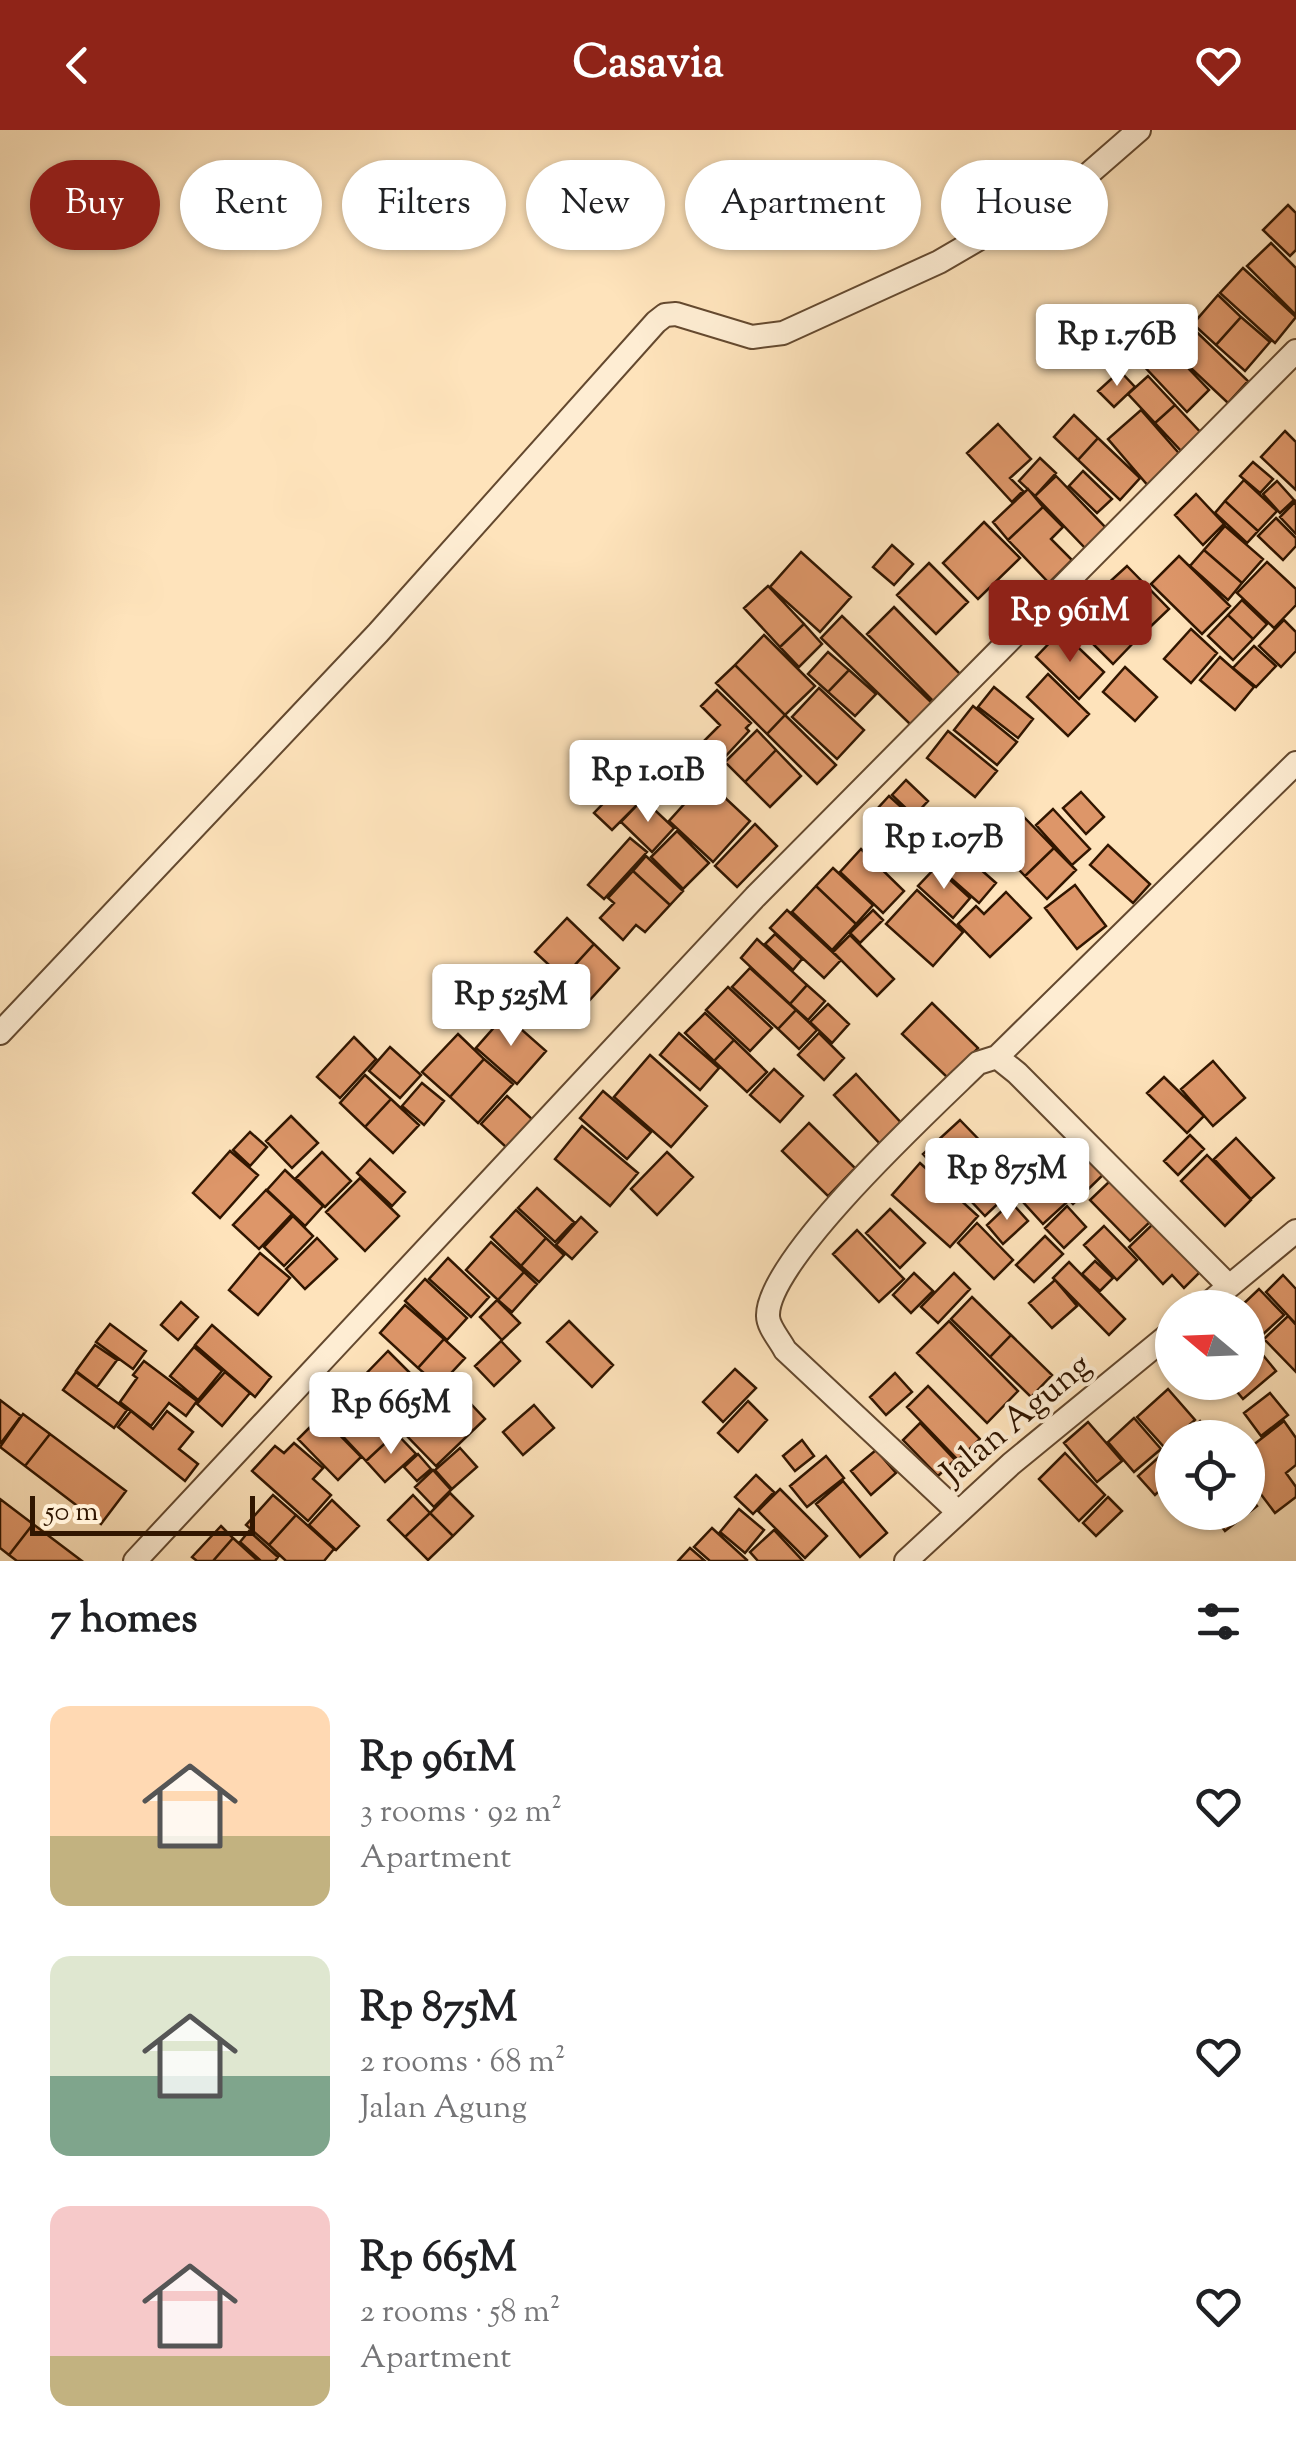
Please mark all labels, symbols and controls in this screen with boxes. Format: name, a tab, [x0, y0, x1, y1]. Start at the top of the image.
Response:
text: Casavia	[572, 33, 724, 98]
icon: back	[50, 38, 105, 93]
icon: heart	[1191, 38, 1246, 93]
chip: Buy	[30, 160, 160, 250]
chip: Rent	[180, 160, 322, 250]
chip: Filters	[342, 160, 506, 250]
chip: New	[526, 160, 665, 250]
chip: Apartment	[685, 160, 921, 250]
chip: House	[941, 160, 1108, 250]
pin: Rp 1.76B	[1014, 304, 1220, 389]
text: Rp 1.76B	[1058, 313, 1176, 359]
pin: Rp 961M	[978, 580, 1162, 665]
text: Rp 961M	[1011, 589, 1129, 635]
pin: Rp 1.01B	[545, 740, 751, 825]
text: Rp 1.01B	[592, 749, 704, 795]
pin: Rp 1.07B	[841, 807, 1047, 892]
text: Rp 1.07B	[885, 816, 1003, 862]
pin: Rp 525M	[419, 964, 603, 1049]
text: Rp 525M	[454, 973, 568, 1019]
pin: Rp 875M	[915, 1138, 1099, 1223]
text: Rp 875M	[947, 1147, 1067, 1193]
north arrow	[1155, 1290, 1265, 1400]
map controls	[1155, 1290, 1265, 1530]
street label: Jalan Agung	[929, 1342, 1104, 1500]
pin: Rp 665M	[299, 1372, 483, 1457]
text: Rp 665M	[331, 1381, 451, 1427]
button: locate	[1155, 1420, 1265, 1530]
scale bar	[30, 1491, 255, 1536]
text: 50 m	[45, 1493, 99, 1533]
text: 7 homes	[50, 1591, 198, 1651]
icon: filters	[1191, 1594, 1246, 1649]
text: Rp 961M	[360, 1730, 516, 1790]
icon: home	[130, 1746, 250, 1866]
icon: heart	[1191, 1779, 1246, 1834]
text: 3 rooms · 92 m²	[360, 1790, 562, 1836]
text: Apartment	[360, 1836, 511, 1882]
text: Rp 875M	[360, 1980, 517, 2040]
icon: home	[130, 1996, 250, 2116]
icon: heart	[1191, 2029, 1246, 2084]
text: 2 rooms · 68 m²	[360, 2040, 566, 2086]
text: Jalan Agung	[360, 2086, 527, 2132]
text: Rp 665M	[360, 2230, 517, 2290]
icon: home	[130, 2246, 250, 2366]
icon: heart	[1191, 2279, 1246, 2334]
text: 2 rooms · 58 m²	[360, 2290, 561, 2336]
text: Apartment	[360, 2336, 511, 2382]

